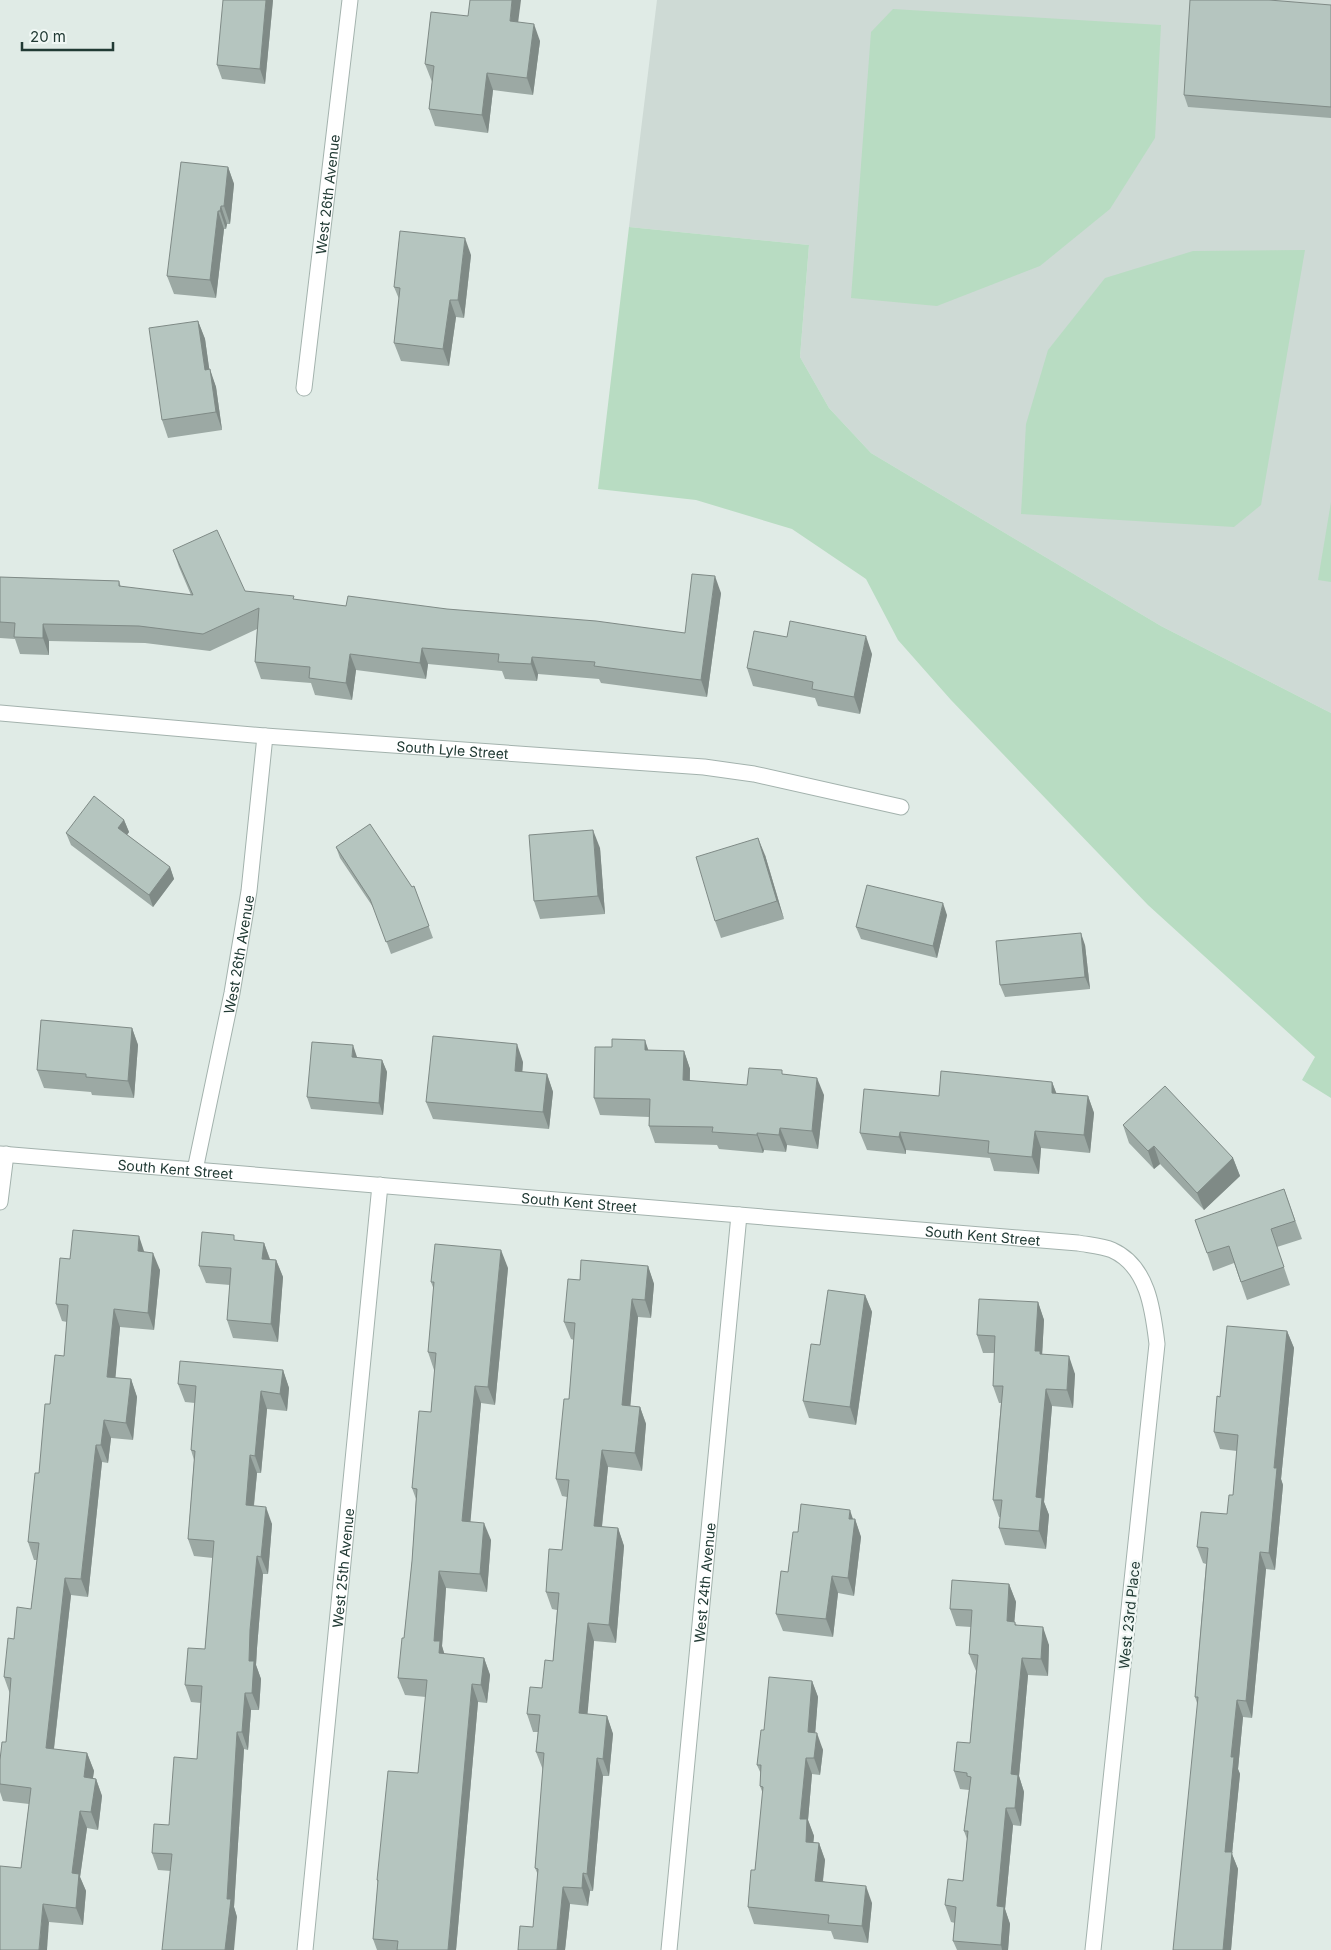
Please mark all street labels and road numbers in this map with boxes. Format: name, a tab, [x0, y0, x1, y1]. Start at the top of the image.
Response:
street label: West 26th Avenue	[311, 134, 342, 255]
street label: South Lyle Street	[396, 737, 510, 762]
street label: West 26th Avenue	[219, 894, 257, 1015]
street label: South Kent Street	[117, 1155, 234, 1182]
street label: South Kent Street	[521, 1189, 638, 1215]
street label: South Kent Street	[924, 1222, 1042, 1248]
street label: West 25th Avenue	[328, 1507, 357, 1629]
street label: West 24th Avenue	[690, 1522, 718, 1644]
street label: West 23rd Place	[1115, 1560, 1143, 1670]

